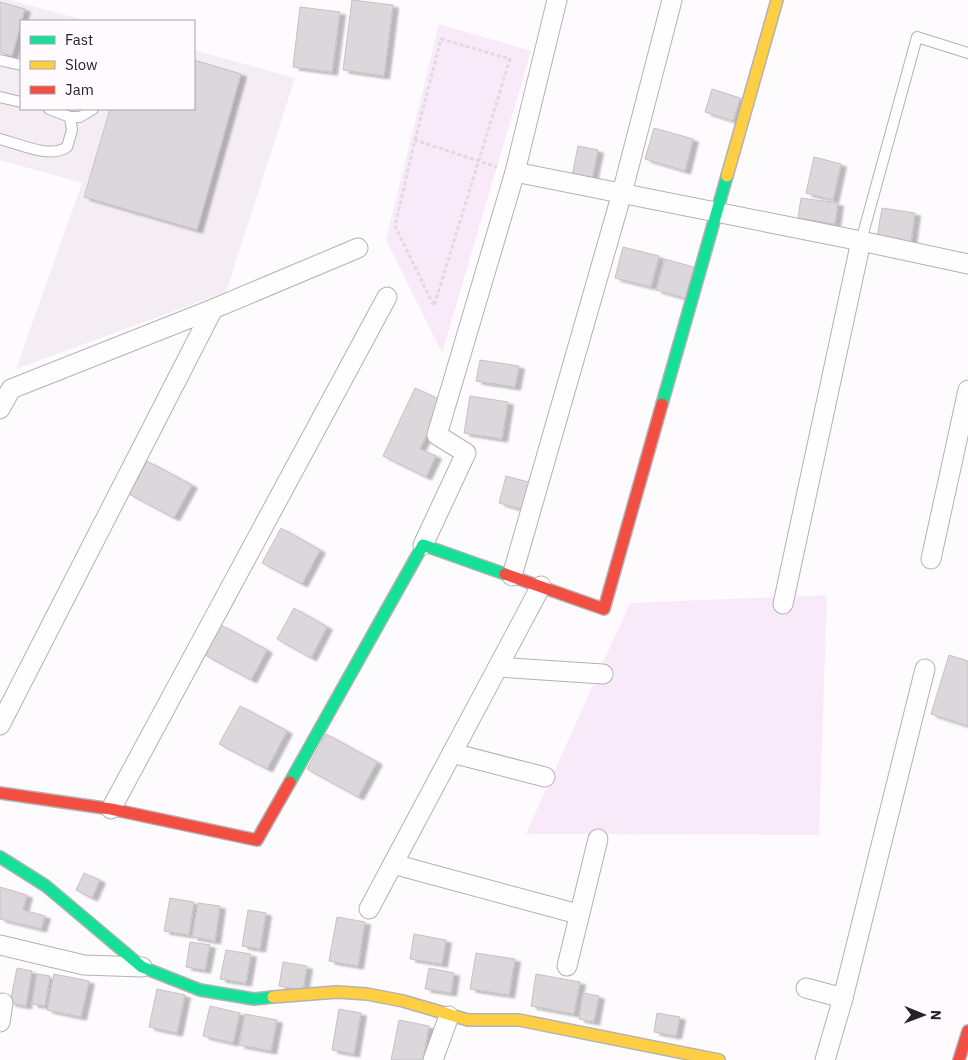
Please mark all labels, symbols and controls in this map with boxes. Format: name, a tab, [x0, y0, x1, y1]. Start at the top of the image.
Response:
legend	[20, 20, 195, 110]
text: Fast	[65, 30, 93, 49]
text: Slow	[65, 55, 98, 74]
text: Jam	[65, 80, 94, 99]
north arrow	[898, 990, 948, 1040]
text: N	[927, 1010, 945, 1020]

